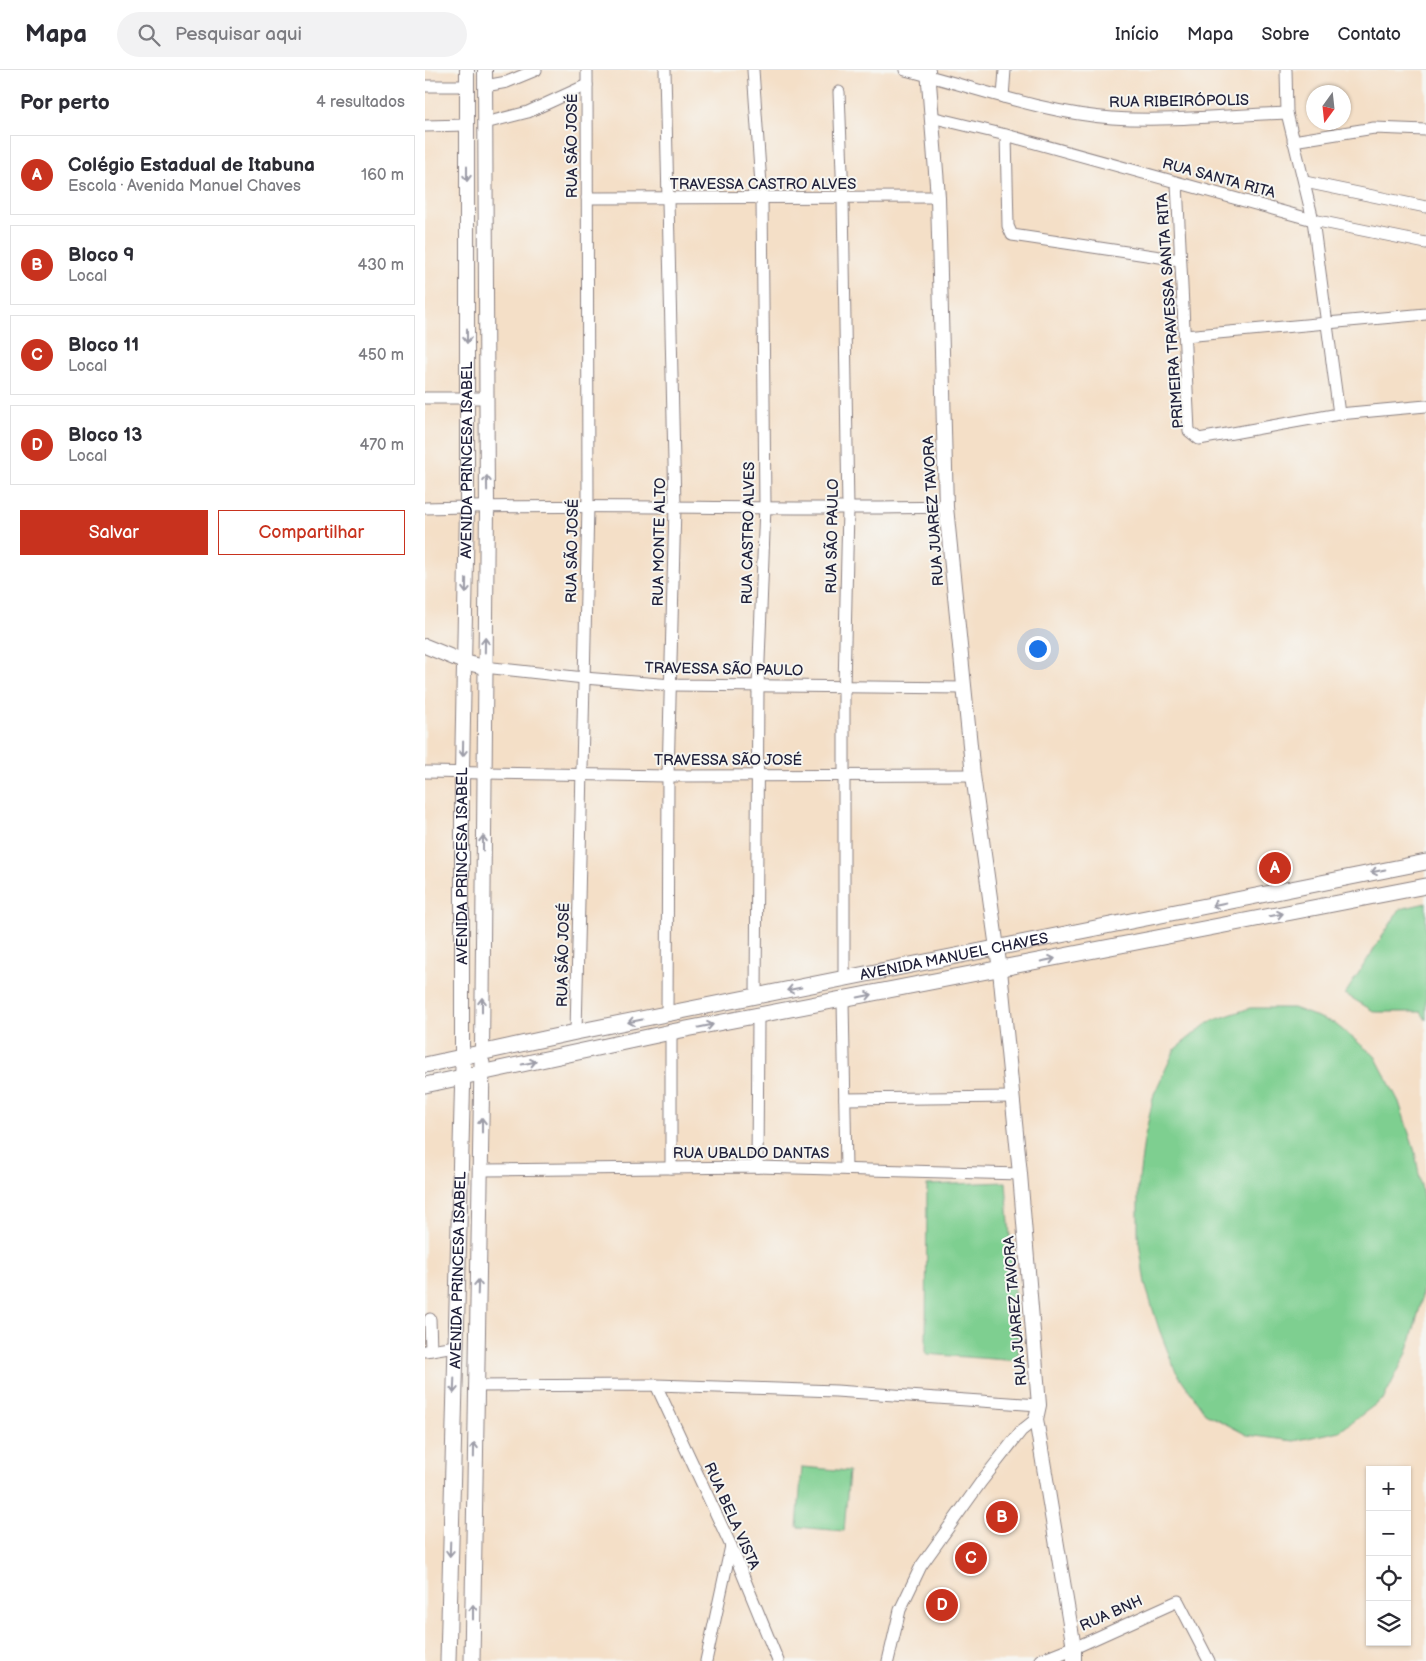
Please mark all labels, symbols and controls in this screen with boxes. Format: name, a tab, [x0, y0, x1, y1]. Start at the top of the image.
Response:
search box	[117, 12, 467, 57]
text: Mapa	[25, 20, 87, 49]
icon: search	[135, 21, 163, 49]
text: Pesquisar aqui	[175, 23, 302, 46]
text: Início	[1115, 24, 1159, 45]
text: Mapa	[1187, 24, 1233, 45]
text: Sobre	[1261, 24, 1309, 45]
text: Contato	[1337, 24, 1401, 45]
north arrow	[1306, 85, 1351, 130]
text: Por perto	[20, 90, 110, 115]
street label: RUA RIBEIRÓPOLIS	[1109, 91, 1249, 112]
text: 4 resultados	[316, 93, 405, 112]
street label: RUA SÃO JOSÉ	[563, 94, 582, 198]
text: Colégio Estadual de Itabuna	[68, 154, 315, 177]
street label: RUA SANTA RITA	[1160, 154, 1278, 203]
text: A	[32, 166, 42, 185]
text: 160 m	[361, 166, 404, 185]
one-way arrow	[462, 166, 472, 182]
street label: TRAVESSA CASTRO ALVES	[670, 175, 856, 194]
text: Escola · Avenida Manuel Chaves	[68, 177, 301, 196]
street label: PRIMEIRA TRAVESSA SANTA RITA	[1153, 192, 1188, 429]
text: Bloco 9	[68, 244, 134, 267]
text: B	[31, 256, 43, 275]
text: 430 m	[357, 256, 404, 275]
text: Local	[68, 267, 107, 286]
one-way arrow	[462, 328, 472, 344]
text: Bloco 11	[68, 334, 139, 357]
text: C	[31, 346, 43, 365]
text: 450 m	[358, 346, 404, 365]
text: Local	[68, 357, 107, 376]
street label: AVENIDA PRINCESA ISABEL	[457, 361, 477, 559]
text: Bloco 13	[68, 424, 142, 447]
street label: RUA JUAREZ TAVORA	[919, 434, 948, 587]
text: D	[31, 436, 43, 455]
text: 470 m	[359, 436, 404, 455]
text: Local	[68, 447, 107, 466]
street label: RUA CASTRO ALVES	[738, 461, 759, 605]
one-way arrow	[482, 475, 491, 491]
street label: RUA MONTE ALTO	[649, 477, 670, 607]
street label: RUA SÃO PAULO	[822, 478, 843, 594]
street label: RUA SÃO JOSÉ	[562, 499, 583, 603]
button: Salvar	[20, 510, 208, 555]
button: Compartilhar	[218, 510, 405, 555]
one-way arrow	[461, 578, 470, 594]
your location	[1025, 636, 1051, 662]
one-way arrow	[480, 637, 490, 654]
street label: TRAVESSA SÃO PAULO	[644, 659, 804, 680]
one-way arrow	[458, 741, 467, 757]
street label: TRAVESSA SÃO JOSÉ	[654, 751, 802, 770]
street label: AVENIDA PRINCESA ISABEL	[453, 767, 472, 965]
one-way arrow	[478, 835, 488, 851]
pin: A	[1259, 849, 1291, 887]
one-way arrow	[1371, 867, 1387, 877]
one-way arrow	[1211, 900, 1227, 909]
street label: RUA SÃO JOSÉ	[553, 903, 574, 1007]
one-way arrow	[1268, 910, 1284, 919]
street label: AVENIDA MANUEL CHAVES	[858, 929, 1050, 985]
one-way arrow	[1040, 955, 1056, 965]
one-way arrow	[787, 985, 803, 995]
one-way arrow	[857, 990, 873, 1000]
one-way arrow	[477, 997, 487, 1014]
one-way arrow	[627, 1016, 643, 1026]
one-way arrow	[697, 1020, 713, 1030]
one-way arrow	[521, 1057, 537, 1067]
one-way arrow	[477, 1117, 487, 1134]
street label: RUA UBALDO DANTAS	[673, 1144, 829, 1163]
street label: AVENIDA PRINCESA ISABEL	[446, 1171, 470, 1369]
street label: RUA JUAREZ TAVORA	[999, 1234, 1032, 1387]
one-way arrow	[473, 1280, 483, 1296]
one-way arrow	[449, 1378, 459, 1394]
one-way arrow	[469, 1442, 479, 1458]
street label: RUA BELA VISTA	[699, 1460, 764, 1574]
map controls	[1366, 1466, 1411, 1646]
button: +	[1366, 1466, 1411, 1511]
pin: B	[986, 1498, 1018, 1536]
button: −	[1366, 1511, 1411, 1556]
pin: C	[955, 1539, 987, 1577]
one-way arrow	[445, 1541, 454, 1557]
button: locate	[1366, 1556, 1411, 1601]
pin: D	[926, 1586, 958, 1624]
street label: RUA BNH	[1077, 1591, 1146, 1636]
button: layers	[1366, 1601, 1411, 1646]
one-way arrow	[468, 1605, 477, 1621]

